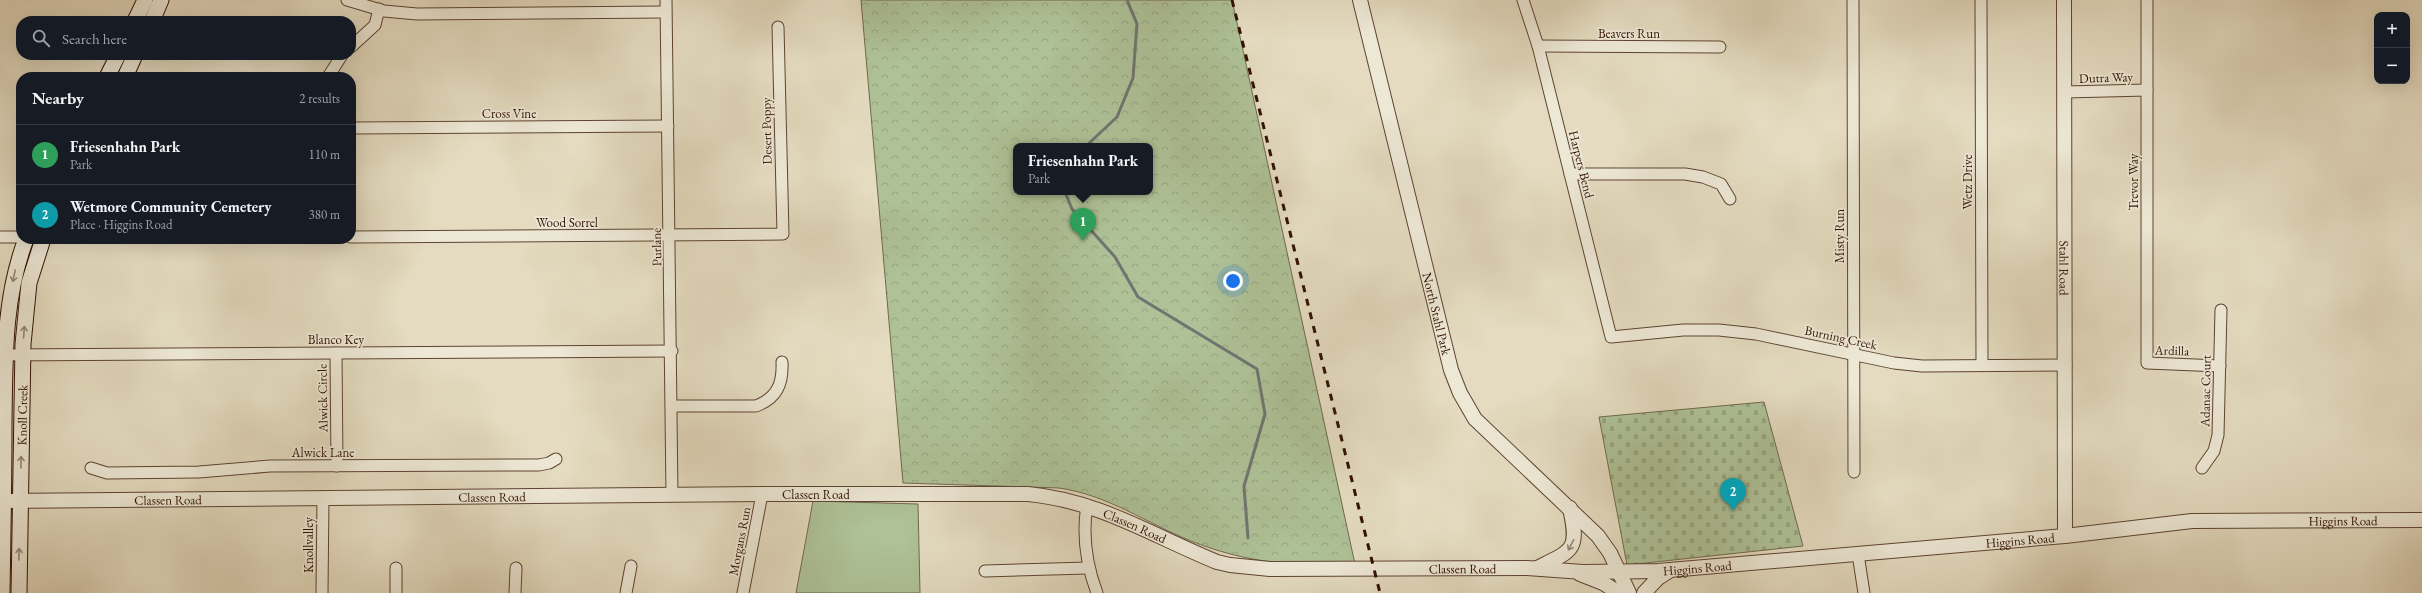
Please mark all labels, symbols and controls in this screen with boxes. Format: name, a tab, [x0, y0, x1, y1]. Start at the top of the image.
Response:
map controls	[2374, 12, 2410, 84]
button: +	[2374, 12, 2410, 48]
search box	[16, 16, 356, 60]
street label: Beavers Run	[1598, 25, 1660, 42]
icon: search	[30, 27, 52, 49]
text: Search here	[62, 29, 127, 48]
button: −	[2374, 48, 2410, 84]
street label: Dutra Way	[2079, 68, 2134, 87]
text: Nearby	[32, 87, 84, 109]
text: 2 results	[299, 90, 340, 107]
street label: Desert Poppy	[757, 97, 776, 165]
street label: Cross Vine	[482, 105, 536, 122]
street label: Harpers Bend	[1565, 129, 1598, 200]
text: Friesenhahn Park	[70, 137, 180, 156]
popup	[1013, 143, 1153, 195]
text: 1	[42, 146, 48, 163]
text: 110 m	[309, 146, 340, 163]
text: Friesenhahn Park	[1028, 151, 1138, 170]
street label: Trevor Way	[2125, 153, 2142, 210]
street label: Wetz Drive	[1959, 154, 1976, 210]
text: Park	[70, 156, 92, 173]
text: Park	[1028, 170, 1050, 187]
text: Wetmore Community Cemetery	[70, 197, 271, 216]
text: 2	[42, 206, 48, 223]
text: 380 m	[309, 206, 340, 223]
pin: 1	[1070, 208, 1096, 241]
street label: Misty Run	[1831, 209, 1848, 263]
street label: Wood Sorrel	[536, 214, 598, 231]
text: Place · Higgins Road	[70, 216, 172, 233]
street label: Purlane	[648, 228, 665, 266]
street label: Stahl Road	[2055, 240, 2073, 296]
one-way arrow	[10, 269, 18, 282]
your location	[1223, 271, 1243, 291]
street label: North Stahl Park	[1418, 271, 1455, 358]
street label: Burning Creek	[1803, 322, 1880, 354]
one-way arrow	[20, 326, 27, 339]
street label: Blanco Key	[308, 331, 365, 348]
street label: Ardilla	[2153, 341, 2190, 360]
street label: Adanac Court	[2196, 355, 2215, 428]
street label: Alwick Circle	[313, 364, 332, 433]
street label: Knoll Creek	[13, 384, 31, 445]
street label: Alwick Lane	[291, 444, 354, 461]
one-way arrow	[17, 456, 25, 469]
pin: 2	[1720, 478, 1746, 511]
street label: Classen Road	[782, 486, 850, 503]
street label: Classen Road	[458, 488, 526, 506]
street label: Classen Road	[134, 491, 202, 509]
street label: Morgans Run	[724, 505, 755, 577]
street label: Classen Road	[1101, 505, 1170, 547]
street label: Higgins Road	[2308, 512, 2378, 529]
street label: Knollvalley	[300, 517, 317, 573]
street label: Higgins Road	[1985, 529, 2056, 552]
one-way arrow	[1567, 539, 1574, 551]
one-way arrow	[15, 548, 23, 561]
street label: Higgins Road	[1662, 557, 1733, 580]
street label: Classen Road	[1429, 560, 1497, 577]

